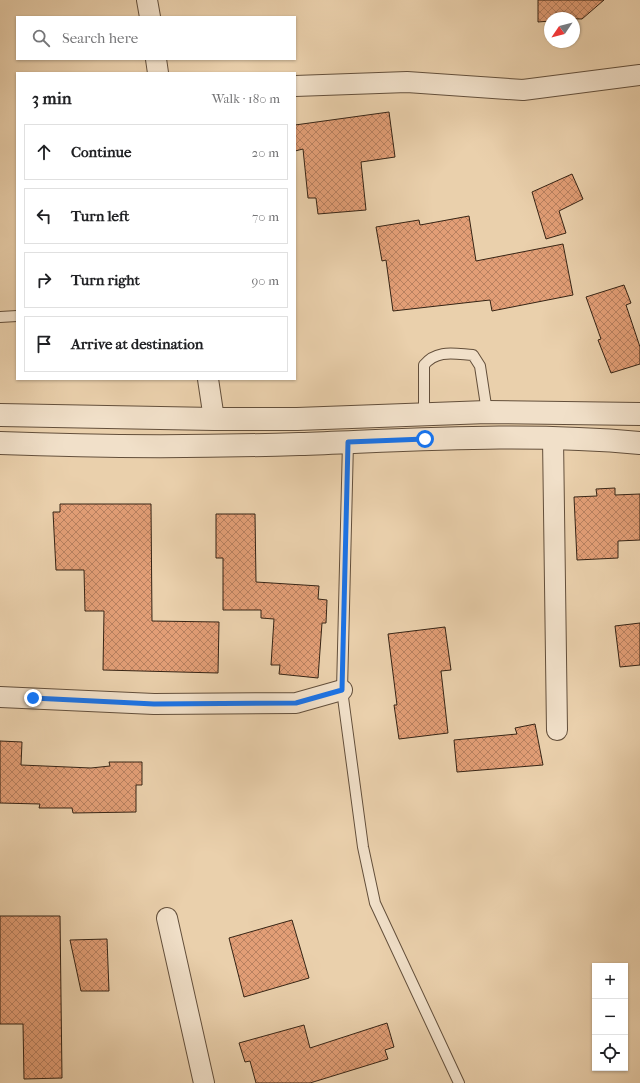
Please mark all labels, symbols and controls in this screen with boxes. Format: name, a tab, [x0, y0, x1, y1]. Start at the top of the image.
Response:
north arrow	[544, 12, 580, 48]
search box	[16, 16, 296, 60]
icon: search	[30, 27, 52, 49]
text: Search here	[62, 29, 138, 47]
text: 3 min	[32, 88, 72, 108]
text: Walk · 180 m	[212, 91, 280, 106]
icon: ahead	[33, 141, 55, 163]
text: Continue	[71, 143, 131, 161]
text: 20 m	[252, 145, 279, 160]
icon: left	[33, 205, 55, 227]
text: Turn left	[71, 207, 129, 225]
text: 70 m	[252, 209, 279, 224]
icon: right	[33, 269, 55, 291]
text: Turn right	[71, 271, 140, 289]
text: 90 m	[251, 273, 279, 288]
icon: arrive	[33, 333, 55, 355]
text: Arrive at destination	[71, 335, 203, 353]
route start	[416, 430, 434, 448]
route end	[24, 689, 42, 707]
map controls	[592, 963, 628, 1071]
button: +	[592, 963, 628, 999]
button: −	[592, 999, 628, 1035]
button: locate	[592, 1035, 628, 1071]

